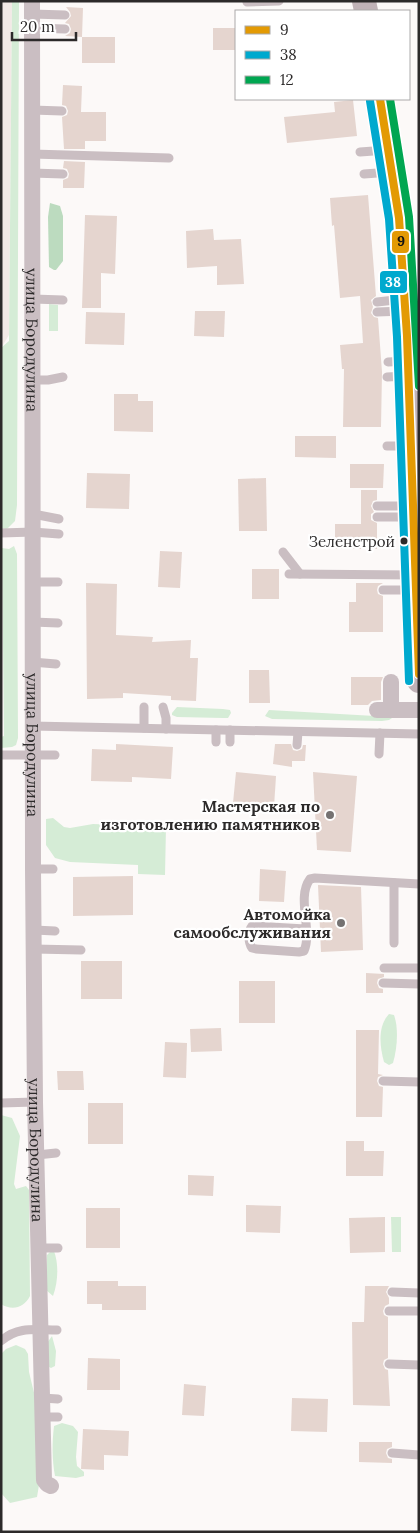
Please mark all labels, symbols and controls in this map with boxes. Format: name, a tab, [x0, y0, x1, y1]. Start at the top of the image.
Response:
scale bar	[12, 10, 76, 42]
legend	[235, 10, 410, 100]
text: 20 m	[20, 17, 55, 36]
text: 9	[280, 20, 289, 39]
text: 38	[280, 45, 297, 64]
text: 12	[280, 70, 294, 89]
line badge: 9	[391, 230, 410, 254]
text: 9	[397, 232, 405, 250]
street label: улица Бородулина	[22, 268, 42, 412]
line badge: 38	[379, 270, 408, 294]
text: 38	[385, 273, 401, 291]
place label: Зеленстрой	[309, 532, 395, 551]
marker: Зеленстрой	[399, 536, 409, 546]
street label: улица Бородулина	[23, 673, 43, 817]
place label: Мастерская по изготовлению памятников	[101, 796, 320, 834]
marker: Мастерская по изготовлению памятников	[324, 809, 336, 821]
place label: Автомойка самообслуживания	[174, 904, 332, 942]
marker: Автомойка самообслуживания	[335, 917, 347, 929]
street label: улица Бородулина	[25, 1078, 48, 1222]

